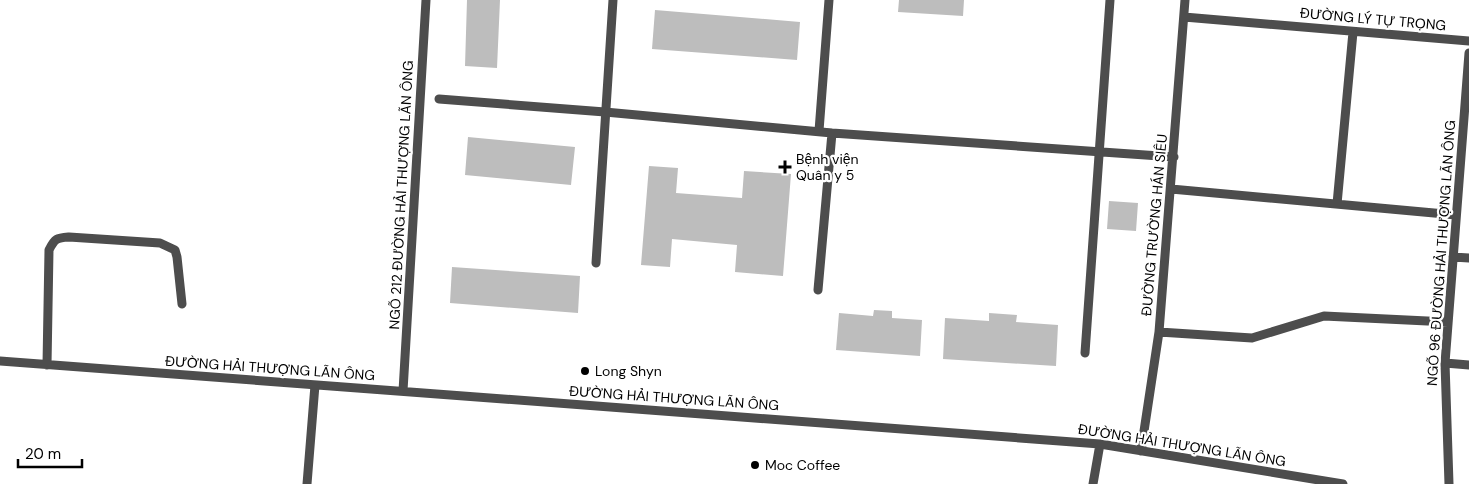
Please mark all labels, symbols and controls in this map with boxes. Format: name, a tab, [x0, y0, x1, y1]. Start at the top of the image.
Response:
street label: ĐƯỜNG LÝ TỰ TRỌNG	[1299, 4, 1447, 34]
street label: NGÕ 212 ĐƯỜNG HẢI THƯỢNG LÃN ÔNG	[385, 60, 417, 330]
street label: NGÕ 96 ĐƯỜNG HẢI THƯỢNG LÃN ÔNG	[1423, 119, 1459, 387]
street label: ĐƯỜNG TRƯỜNG HÁN SIÊU	[1137, 133, 1171, 317]
place label: Bệnh viện Quân y 5	[796, 150, 859, 184]
marker: Bệnh viện Quân y 5	[778, 160, 792, 174]
street label: ĐƯỜNG HẢI THƯỢNG LÃN ÔNG	[164, 352, 376, 384]
place label: Long Shyn	[595, 362, 662, 380]
marker: Long Shyn	[579, 365, 591, 377]
street label: ĐƯỜNG HẢI THƯỢNG LÃN ÔNG	[568, 382, 780, 414]
street label: ĐƯỜNG HẢI THƯỢNG LÃN ÔNG	[1077, 420, 1287, 470]
scale bar	[18, 436, 81, 468]
text: 20 m	[25, 444, 61, 464]
place label: Moc Coffee	[765, 456, 840, 474]
marker: Moc Coffee	[749, 459, 761, 471]

